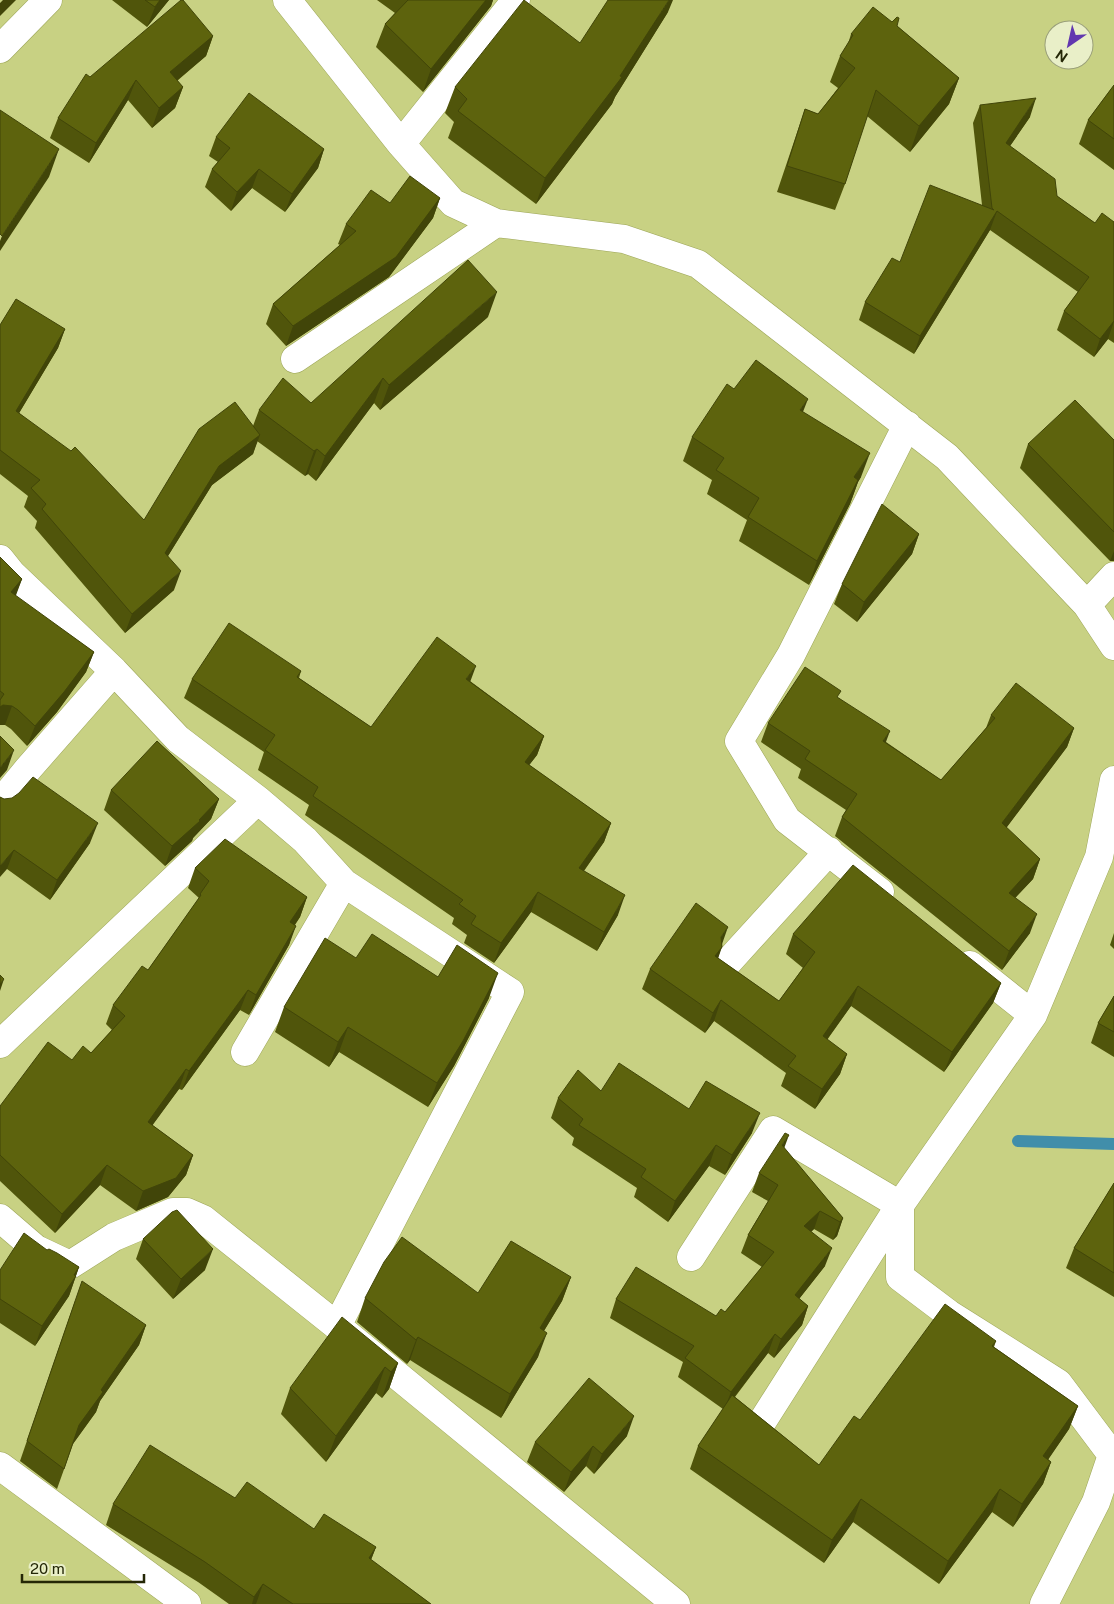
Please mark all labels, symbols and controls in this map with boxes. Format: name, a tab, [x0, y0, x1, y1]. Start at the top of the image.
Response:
north arrow	[1044, 20, 1094, 70]
text: N	[1053, 46, 1071, 65]
scale bar	[22, 1552, 145, 1584]
text: 20 m	[30, 1560, 65, 1577]

